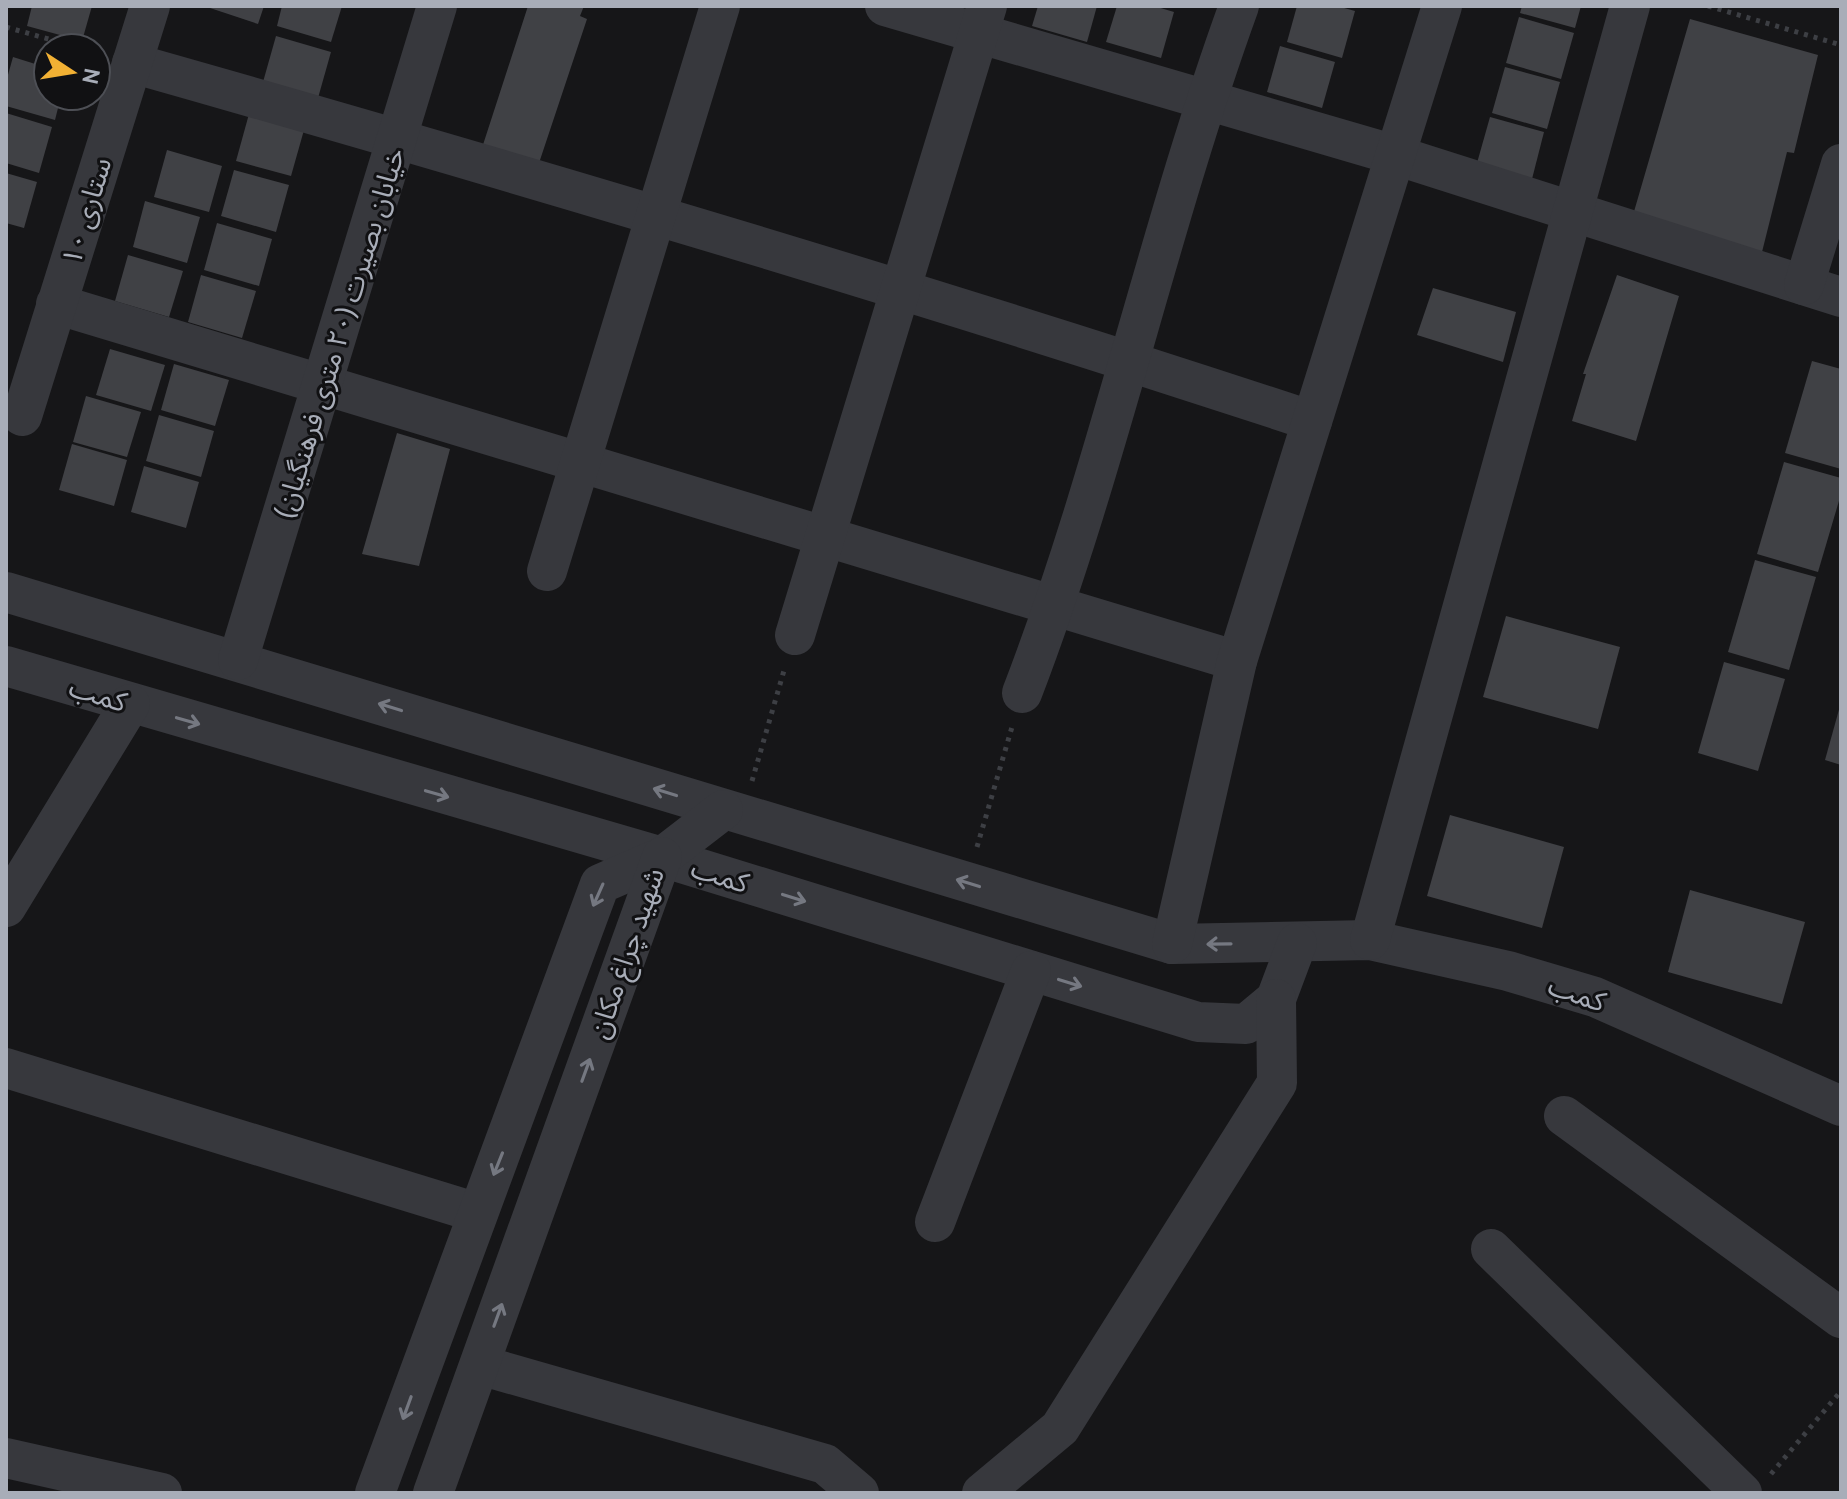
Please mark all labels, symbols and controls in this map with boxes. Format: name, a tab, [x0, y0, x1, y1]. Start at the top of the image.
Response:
north arrow	[32, 32, 112, 112]
text: N	[76, 66, 106, 86]
street label: خیابان بصیرت (۲۰ متری فرهنگیان)	[266, 144, 412, 522]
street label: ستاری ۱۰	[54, 153, 118, 269]
street label: کمب	[65, 669, 131, 719]
one-way arrow	[378, 699, 404, 714]
one-way arrow	[174, 714, 200, 729]
one-way arrow	[653, 784, 679, 799]
one-way arrow	[424, 787, 450, 802]
street label: کمب	[687, 850, 753, 900]
street label: شهید چراغ مکان	[581, 863, 675, 1044]
one-way arrow	[956, 875, 981, 889]
one-way arrow	[589, 882, 604, 906]
one-way arrow	[781, 891, 807, 906]
one-way arrow	[1206, 936, 1233, 952]
street label: کمب	[1544, 967, 1611, 1019]
one-way arrow	[1057, 976, 1082, 991]
one-way arrow	[580, 1058, 595, 1083]
one-way arrow	[489, 1151, 504, 1176]
one-way arrow	[492, 1303, 506, 1328]
one-way arrow	[399, 1395, 413, 1420]

